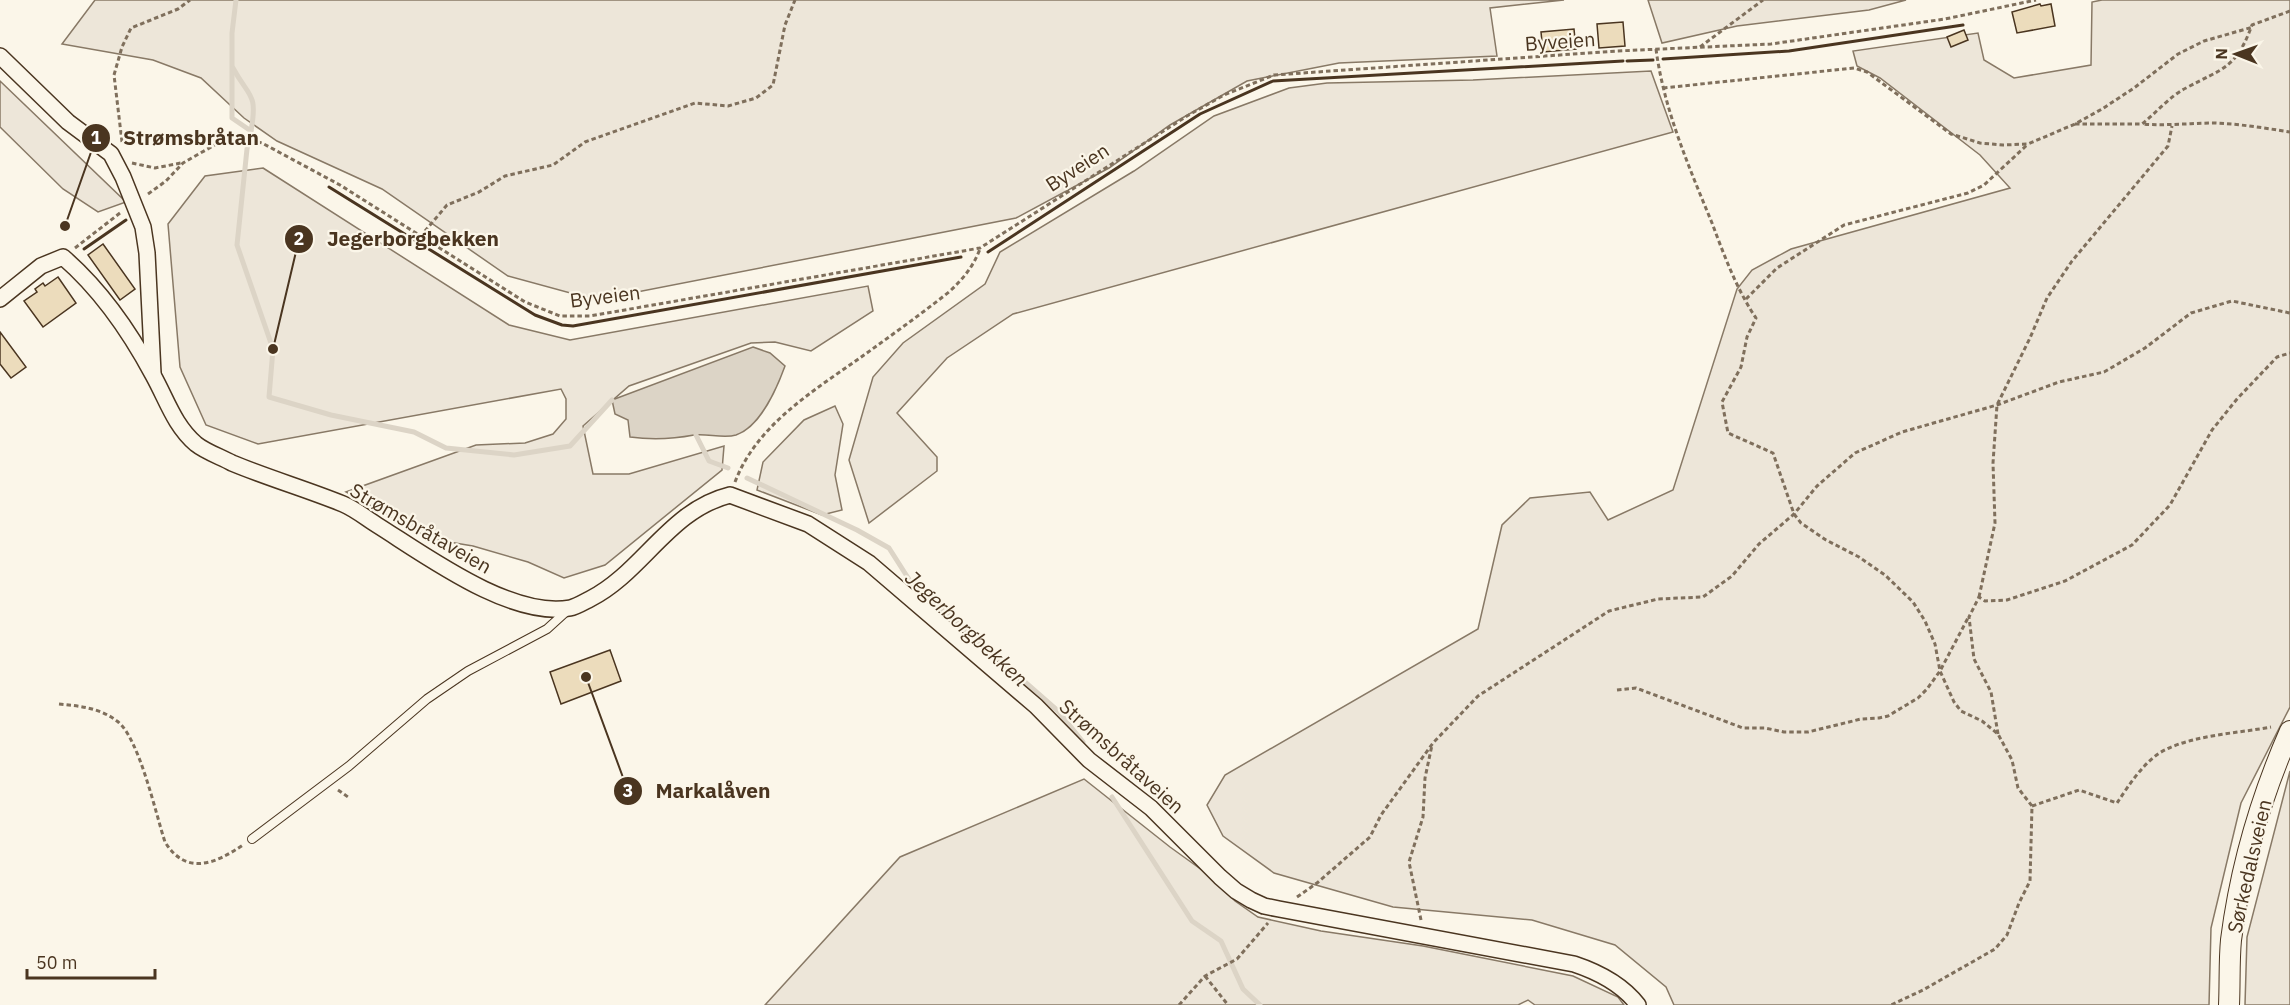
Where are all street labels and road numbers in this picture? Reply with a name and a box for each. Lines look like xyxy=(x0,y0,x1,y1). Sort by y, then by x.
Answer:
street label: Byveien xyxy=(1524,25,1596,57)
street label: Byveien xyxy=(1040,136,1114,198)
street label: Byveien xyxy=(568,278,642,314)
street label: Strømsbråtaveien xyxy=(345,476,497,580)
street label: Strømsbråtaveien xyxy=(1054,693,1190,819)
street label: Sørkedalsveien xyxy=(2220,796,2278,936)

